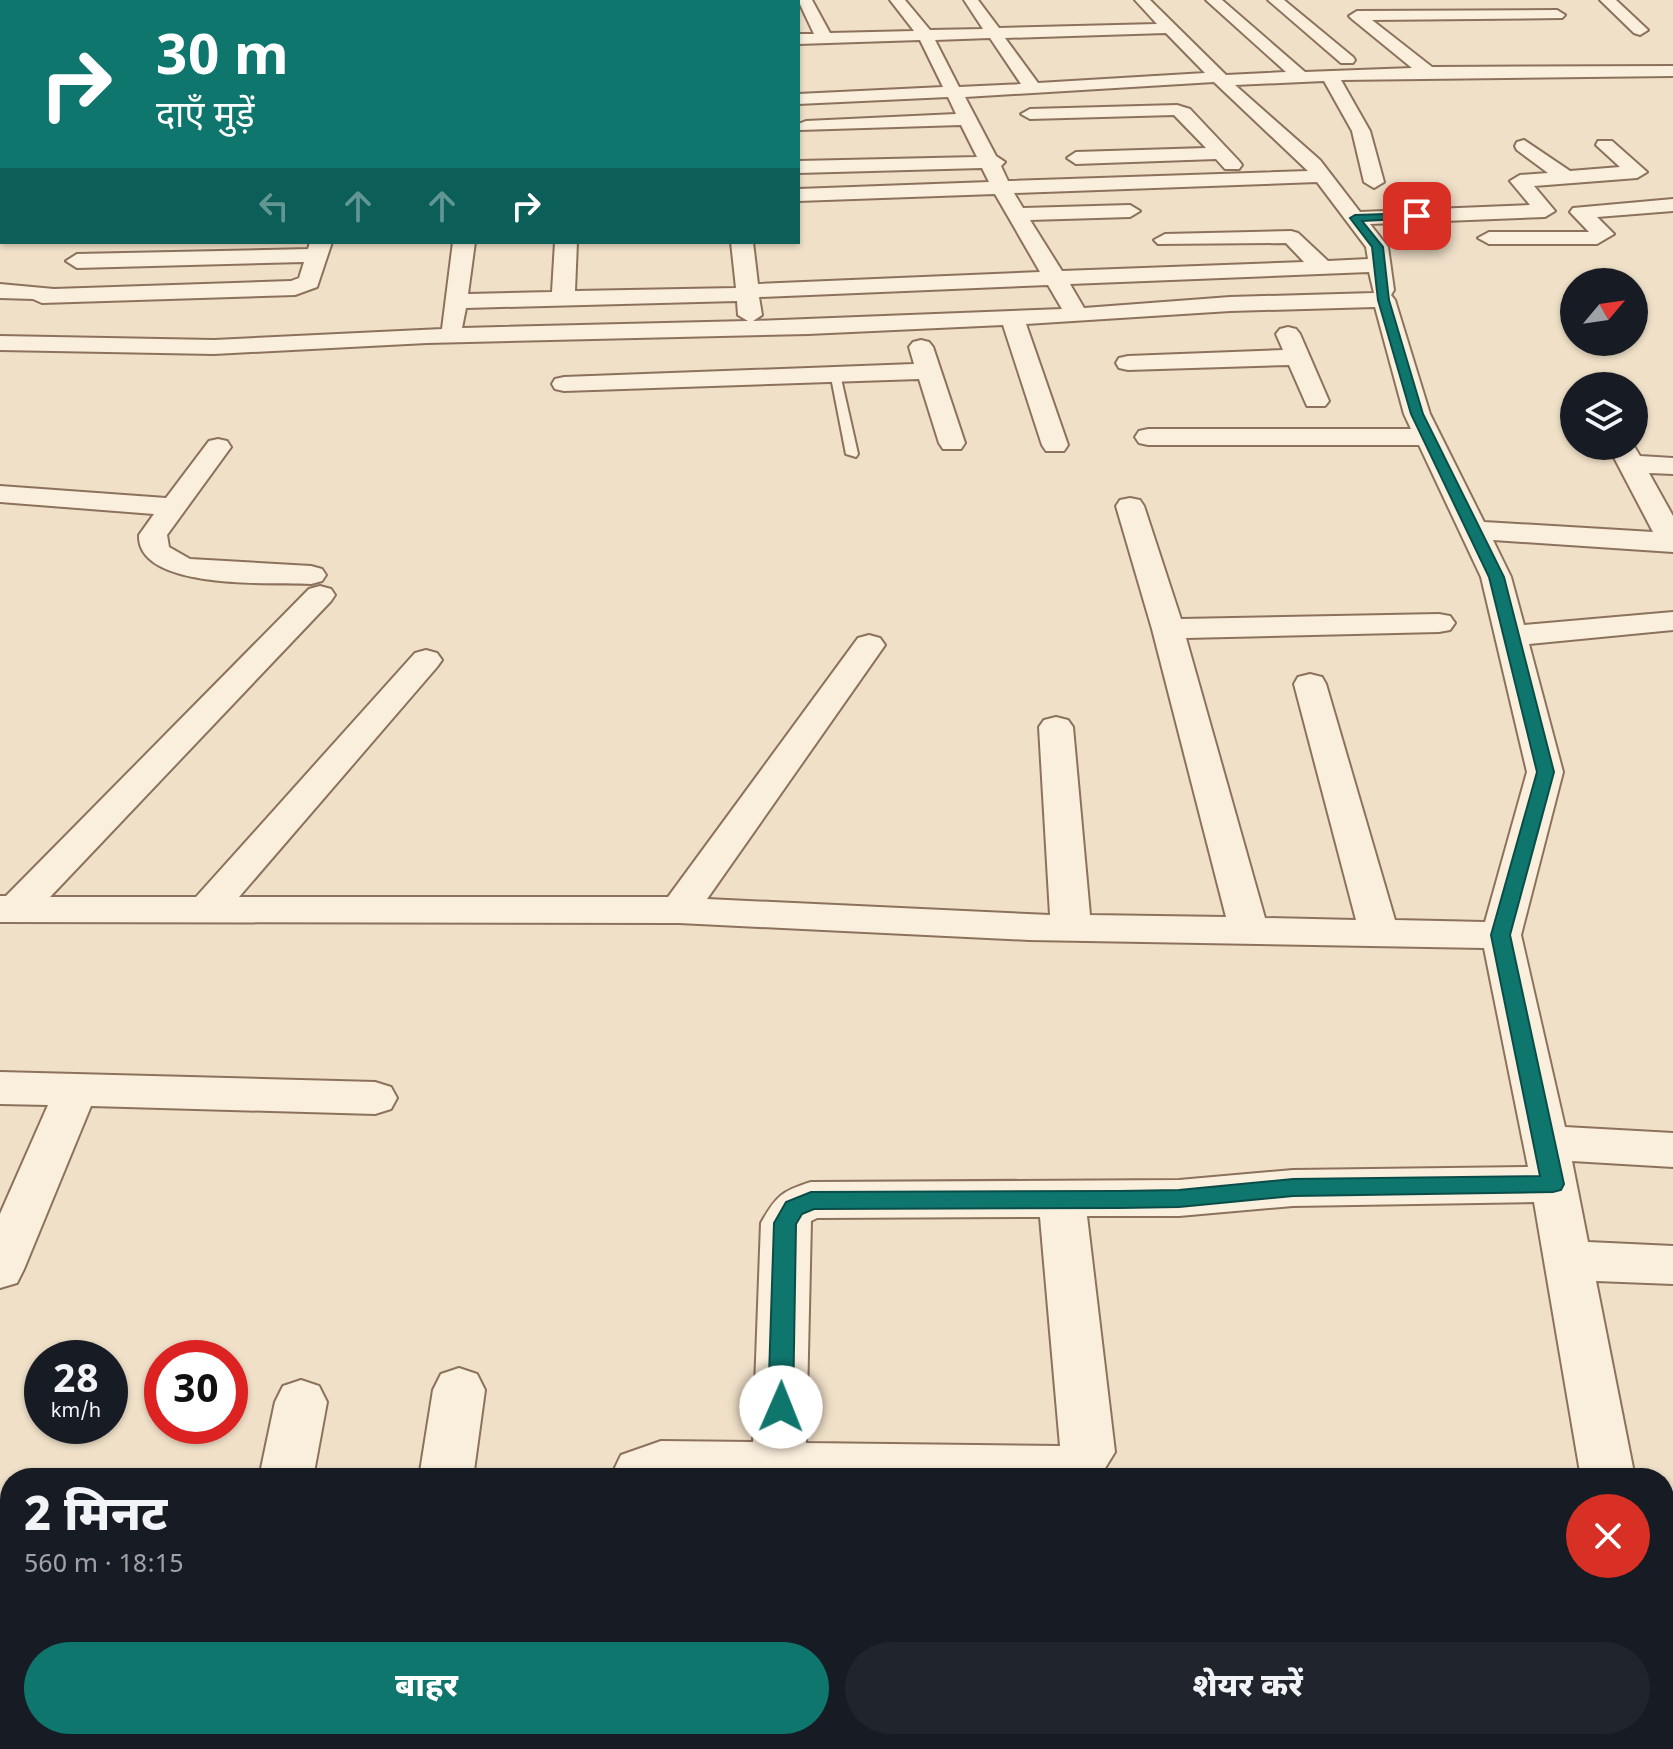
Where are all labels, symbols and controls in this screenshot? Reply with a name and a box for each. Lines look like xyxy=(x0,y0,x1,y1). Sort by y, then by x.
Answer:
text: 30 m xyxy=(156,24,289,97)
icon: right xyxy=(24,32,128,136)
text: दाएँ मुड़ें xyxy=(156,95,255,142)
pin xyxy=(1383,182,1451,250)
icon: left xyxy=(252,184,296,228)
icon: ahead xyxy=(336,184,380,228)
icon: ahead xyxy=(420,184,464,228)
icon: right xyxy=(504,184,548,228)
icon: arrive xyxy=(1395,194,1439,238)
north arrow xyxy=(1560,268,1648,356)
map controls xyxy=(1560,268,1648,460)
button: layers xyxy=(1560,372,1648,460)
speed limit sign: 30 xyxy=(144,1340,248,1444)
text: 28 xyxy=(53,1356,99,1408)
position arrow xyxy=(739,1365,823,1449)
text: km/h xyxy=(51,1399,101,1425)
text: 2 मिनट xyxy=(24,1487,167,1550)
button: close xyxy=(1566,1494,1650,1578)
text: 560 m · 18:15 xyxy=(24,1549,183,1583)
button: बाहर xyxy=(24,1642,829,1734)
button: शेयर करें xyxy=(845,1642,1650,1734)

